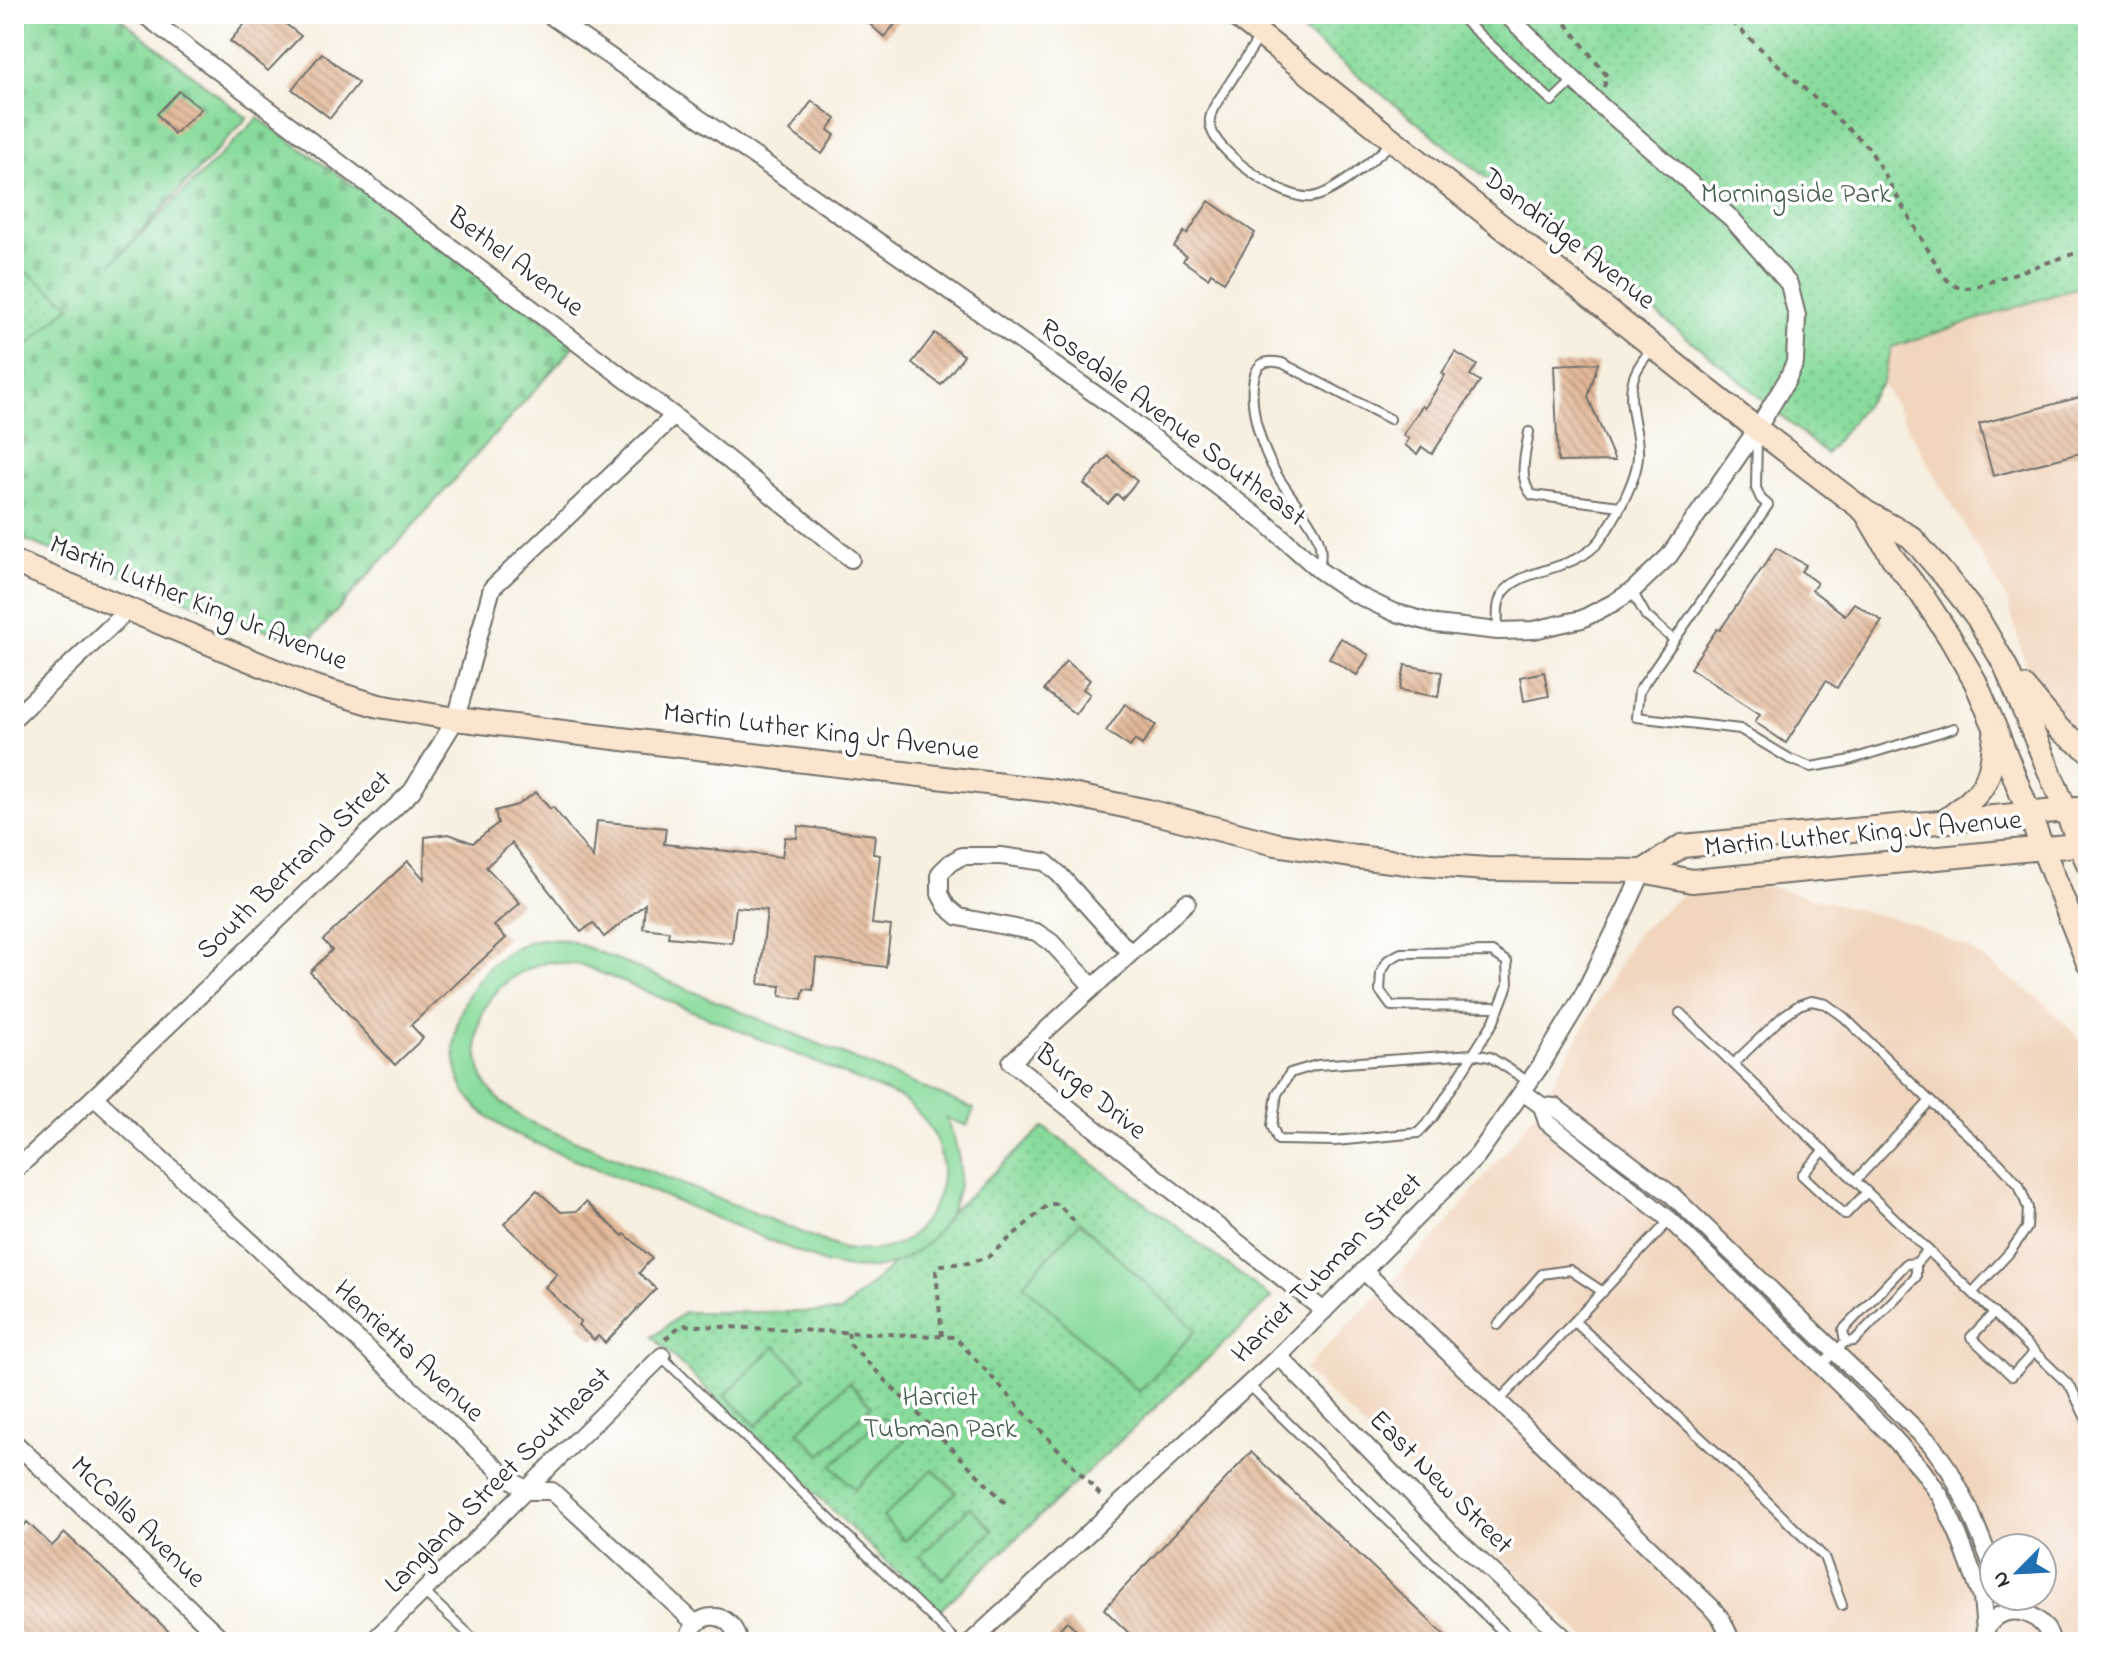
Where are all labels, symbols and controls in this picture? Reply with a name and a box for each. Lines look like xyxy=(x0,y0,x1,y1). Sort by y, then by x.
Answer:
street label: Dandridge Avenue xyxy=(1472,158,1664,321)
park label: Morningside Park xyxy=(1701,175,1892,216)
street label: Bethel Avenue xyxy=(437,197,592,328)
street label: Rosedale Avenue Southeast xyxy=(1030,310,1314,538)
street label: Martin Luther King Jr Avenue xyxy=(43,525,354,683)
street label: Martin Luther King Jr Avenue xyxy=(661,693,982,773)
street label: South Bertrand Street xyxy=(188,761,402,971)
street label: Martin Luther King Jr Avenue xyxy=(1703,801,2024,869)
street label: Burge Drive xyxy=(1024,1034,1155,1151)
street label: Harriet Tubman Street xyxy=(1223,1164,1433,1374)
street label: Henrietta Avenue xyxy=(323,1271,493,1433)
street label: Langland Street Southeast xyxy=(376,1358,622,1604)
park label: Harriet Tubman Park xyxy=(863,1378,1017,1451)
street label: East New Street xyxy=(1358,1401,1522,1565)
street label: McCalla Avenue xyxy=(60,1447,215,1599)
north arrow xyxy=(1978,1532,2058,1612)
text: N xyxy=(1985,1566,2020,1592)

